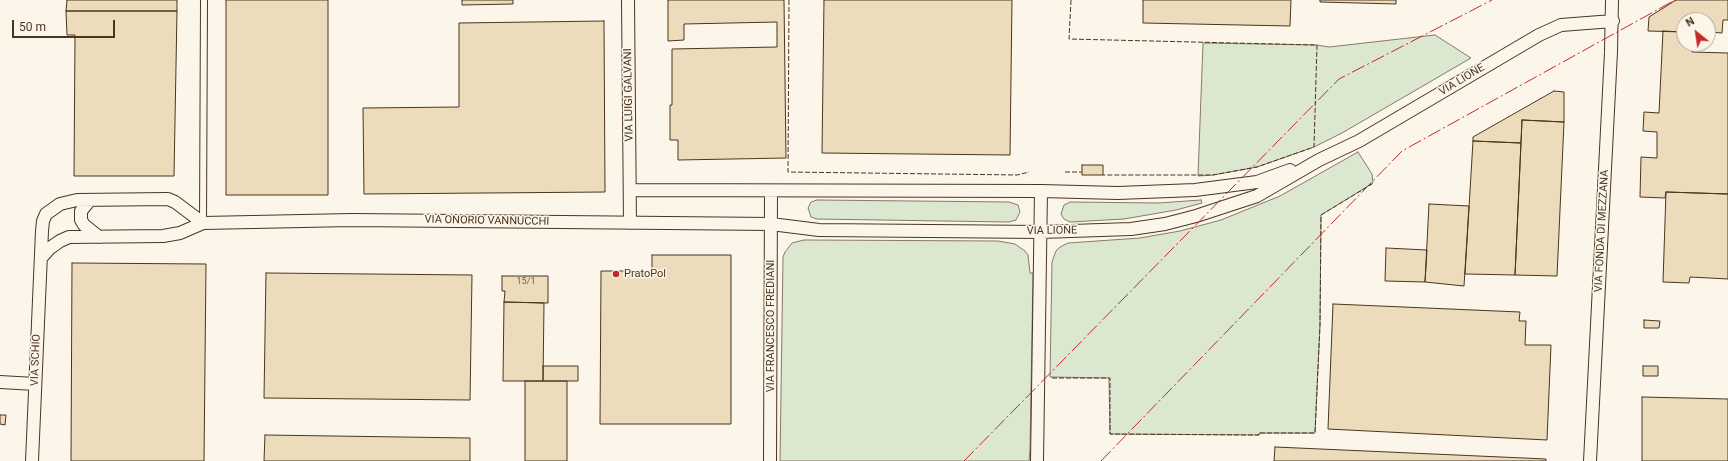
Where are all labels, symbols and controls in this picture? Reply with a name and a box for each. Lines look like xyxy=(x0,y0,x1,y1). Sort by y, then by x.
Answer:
scale bar xyxy=(14,12,117,38)
north arrow xyxy=(1676,12,1716,52)
text: N xyxy=(1684,14,1697,30)
text: 50 m xyxy=(19,20,46,34)
street label: VIA LUIGI GALVANI xyxy=(622,48,636,142)
street label: VIA LIONE xyxy=(1437,61,1487,99)
street label: VIA FONDA DI MEZZANA xyxy=(1592,169,1612,293)
street label: VIA ONORIO VANNUCCHI xyxy=(424,213,550,229)
street label: VIA LIONE xyxy=(1027,224,1077,238)
street label: VIA FRANCESCO FREDIANI xyxy=(764,260,778,392)
place label: PratoPol xyxy=(624,267,666,281)
marker: PratoPol xyxy=(611,269,621,279)
house number: 15/1 xyxy=(517,277,535,287)
street label: VIA SCHIO xyxy=(28,334,44,386)

